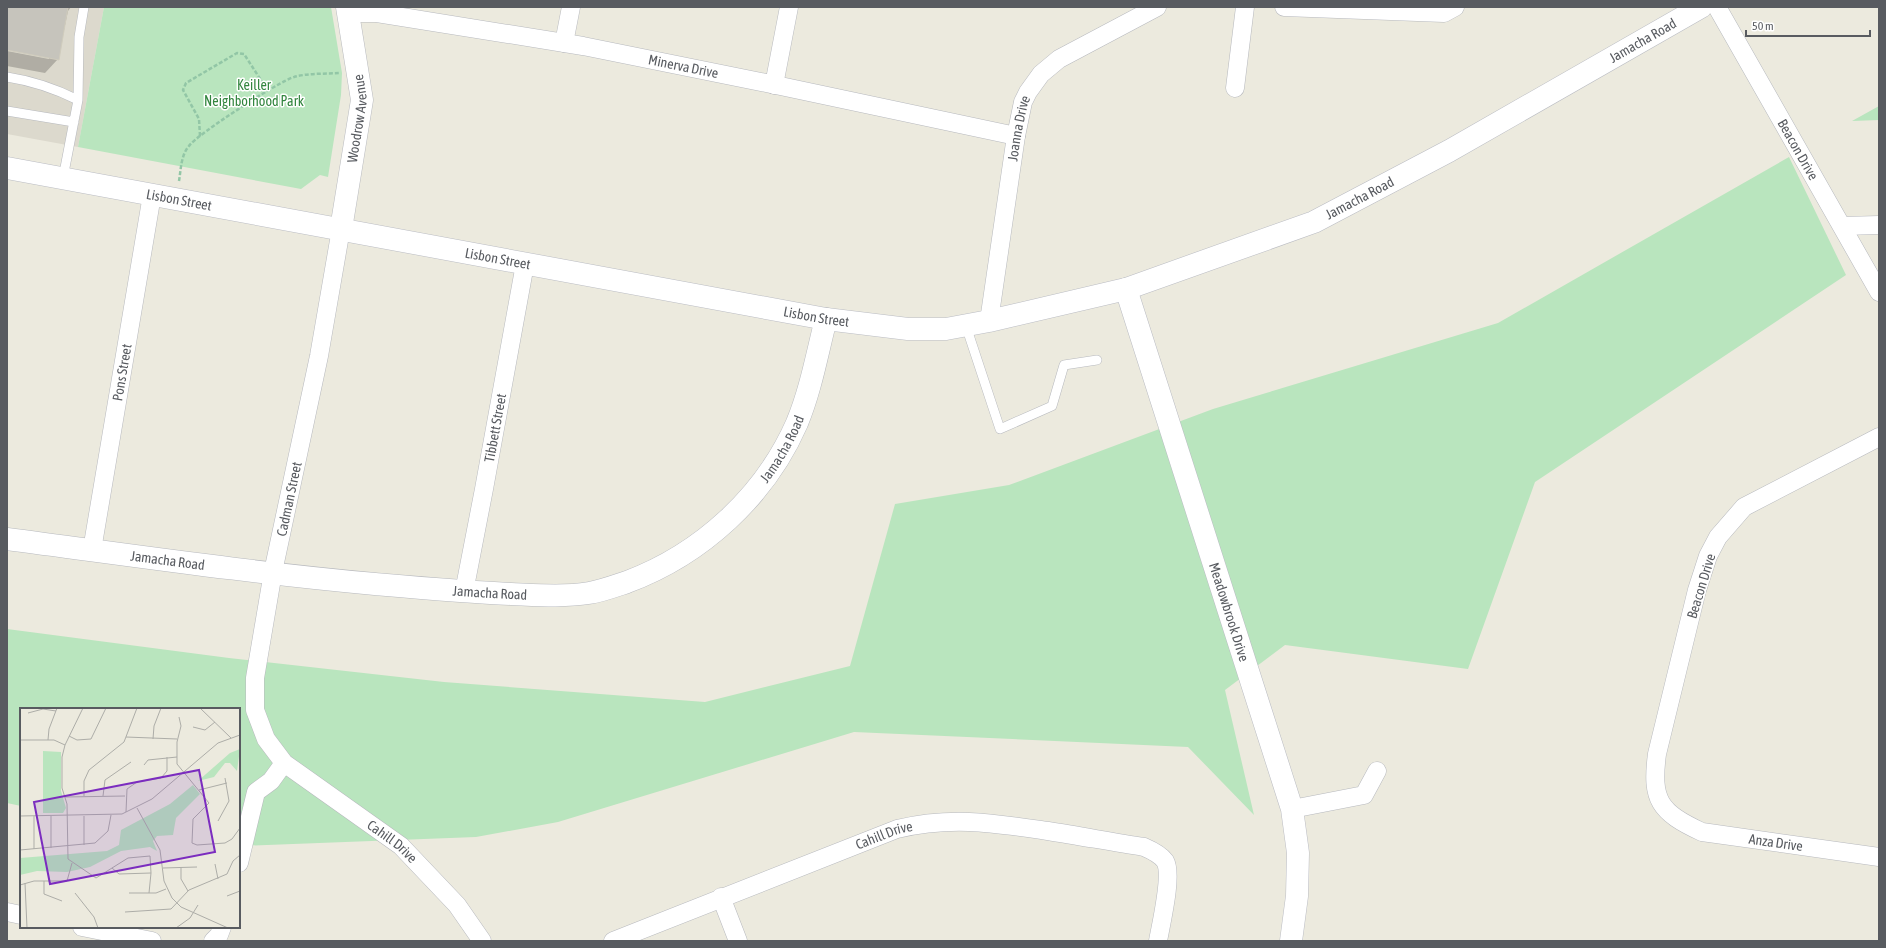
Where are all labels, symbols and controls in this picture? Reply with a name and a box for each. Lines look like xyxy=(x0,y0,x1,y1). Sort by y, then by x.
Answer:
scale bar xyxy=(1746,12,1870,38)
street label: Jamacha Road xyxy=(1606,15,1679,66)
text: 50 m xyxy=(1752,19,1774,33)
street label: Minerva Drive xyxy=(647,51,720,81)
street label: Woodrow Avenue xyxy=(344,73,370,164)
park label: Keiller Neighborhood Park xyxy=(204,77,304,109)
street label: Joanna Drive xyxy=(1004,92,1033,162)
street label: Beacon Drive xyxy=(1774,116,1822,183)
street label: Jamacha Road xyxy=(1323,174,1396,222)
street label: Lisbon Street xyxy=(145,186,213,214)
street label: Lisbon Street xyxy=(464,245,532,272)
street label: Lisbon Street xyxy=(782,303,850,330)
street label: Pons Street xyxy=(109,343,135,402)
street label: Tibbett Street xyxy=(481,392,509,464)
street label: Jamacha Road xyxy=(757,413,807,486)
street label: Cadman Street xyxy=(273,460,305,538)
street label: Jamacha Road xyxy=(130,548,206,573)
street label: Beacon Drive xyxy=(1684,552,1718,620)
street label: Meadowbrook Drive xyxy=(1206,560,1252,663)
street label: Jamacha Road xyxy=(452,582,528,603)
inset map xyxy=(20,708,240,928)
street label: Cahill Drive xyxy=(364,817,421,866)
street label: Cahill Drive xyxy=(853,818,914,853)
street label: Anza Drive xyxy=(1748,831,1804,854)

